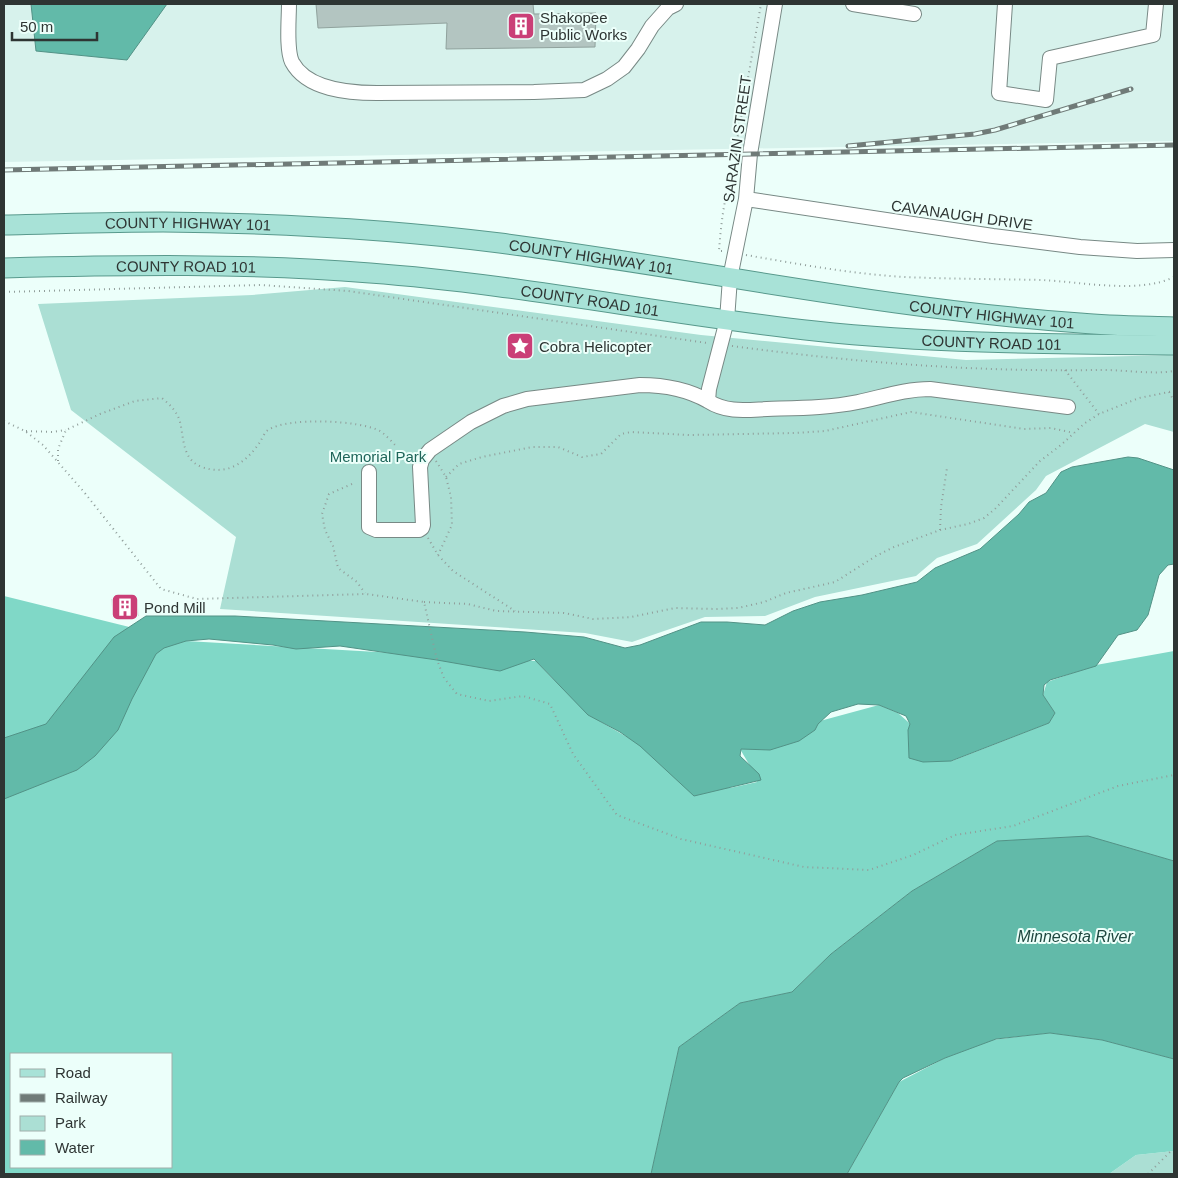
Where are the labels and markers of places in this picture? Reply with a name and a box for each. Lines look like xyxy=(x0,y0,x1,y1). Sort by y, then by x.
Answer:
place label: Shakopee Public Works xyxy=(540,9,627,43)
building icon: Shakopee Public Works xyxy=(506,11,536,41)
place icon: Cobra Helicopter xyxy=(505,331,535,361)
place label: Cobra Helicopter xyxy=(539,338,652,355)
building icon: Pond Mill xyxy=(110,592,140,622)
place label: Pond Mill xyxy=(144,599,206,616)

